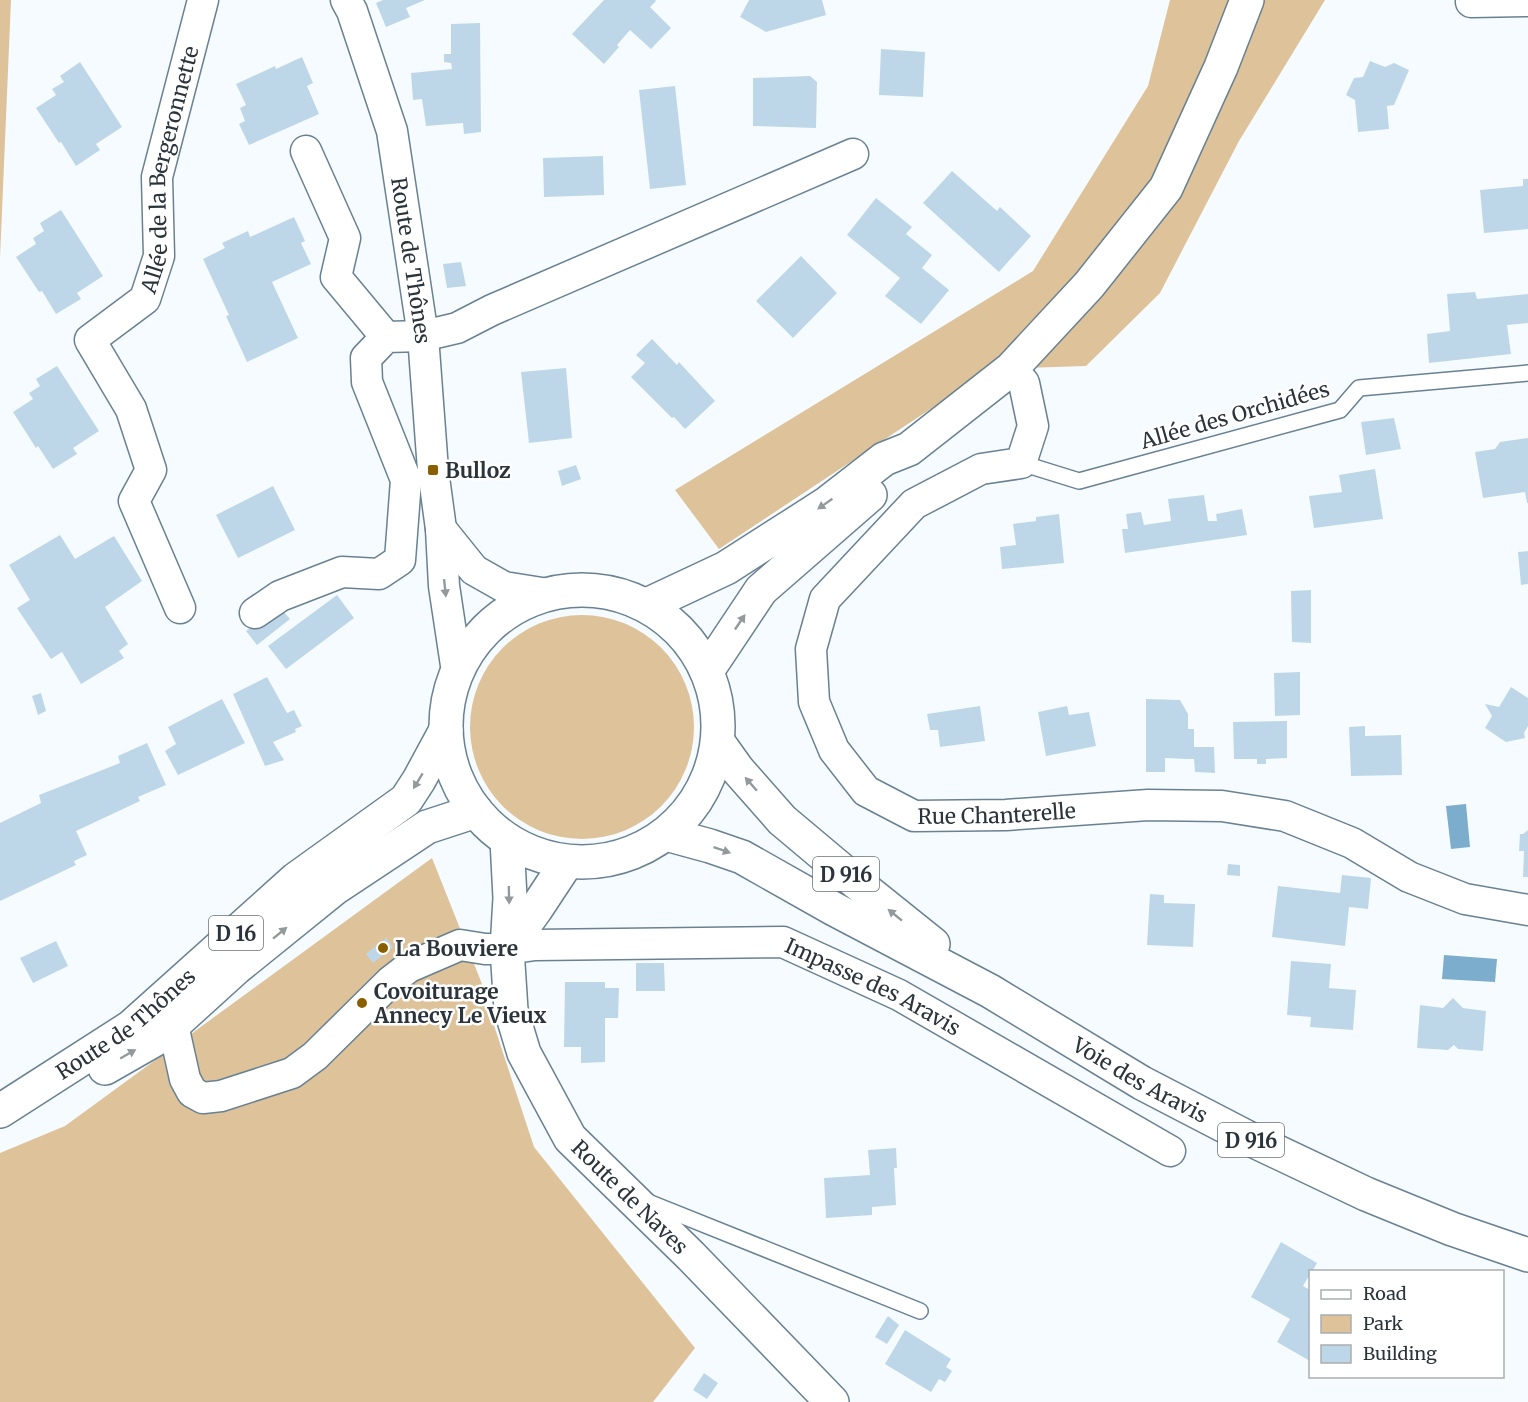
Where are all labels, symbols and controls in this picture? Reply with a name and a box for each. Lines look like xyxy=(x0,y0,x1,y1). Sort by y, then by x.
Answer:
street label: Allée de la Bergeronnette xyxy=(134,43,204,297)
street label: Route de Thônes xyxy=(386,175,437,345)
street label: Allée des Orchidées xyxy=(1136,375,1333,455)
place label: Bulloz xyxy=(445,457,511,484)
marker: Bulloz xyxy=(426,463,440,477)
one-way arrow xyxy=(818,498,834,510)
one-way arrow xyxy=(440,578,450,597)
one-way arrow xyxy=(734,614,745,630)
one-way arrow xyxy=(412,773,423,789)
one-way arrow xyxy=(745,777,758,792)
street label: Rue Chanterelle xyxy=(917,797,1077,829)
one-way arrow xyxy=(713,846,731,856)
road number: D 916 xyxy=(813,857,879,891)
one-way arrow xyxy=(504,885,514,904)
one-way arrow xyxy=(888,909,903,921)
road number: D 16 xyxy=(209,916,263,950)
one-way arrow xyxy=(272,927,287,940)
street label: Impasse des Aravis xyxy=(781,931,966,1041)
place label: La Bouviere xyxy=(395,935,518,962)
marker: La Bouviere xyxy=(376,941,390,955)
street label: Route de Thônes xyxy=(51,962,201,1085)
place label: Covoiturage Annecy Le Vieux xyxy=(373,978,547,1029)
marker: Covoiturage Annecy Le Vieux xyxy=(355,996,369,1010)
street label: Voie des Aravis xyxy=(1067,1030,1213,1128)
one-way arrow xyxy=(120,1049,136,1060)
road number: D 916 xyxy=(1218,1123,1284,1157)
street label: Route de Naves xyxy=(566,1134,694,1260)
legend xyxy=(1309,1270,1504,1378)
text: Road xyxy=(1363,1282,1407,1305)
text: Park xyxy=(1363,1312,1404,1335)
text: Building xyxy=(1363,1342,1437,1365)

